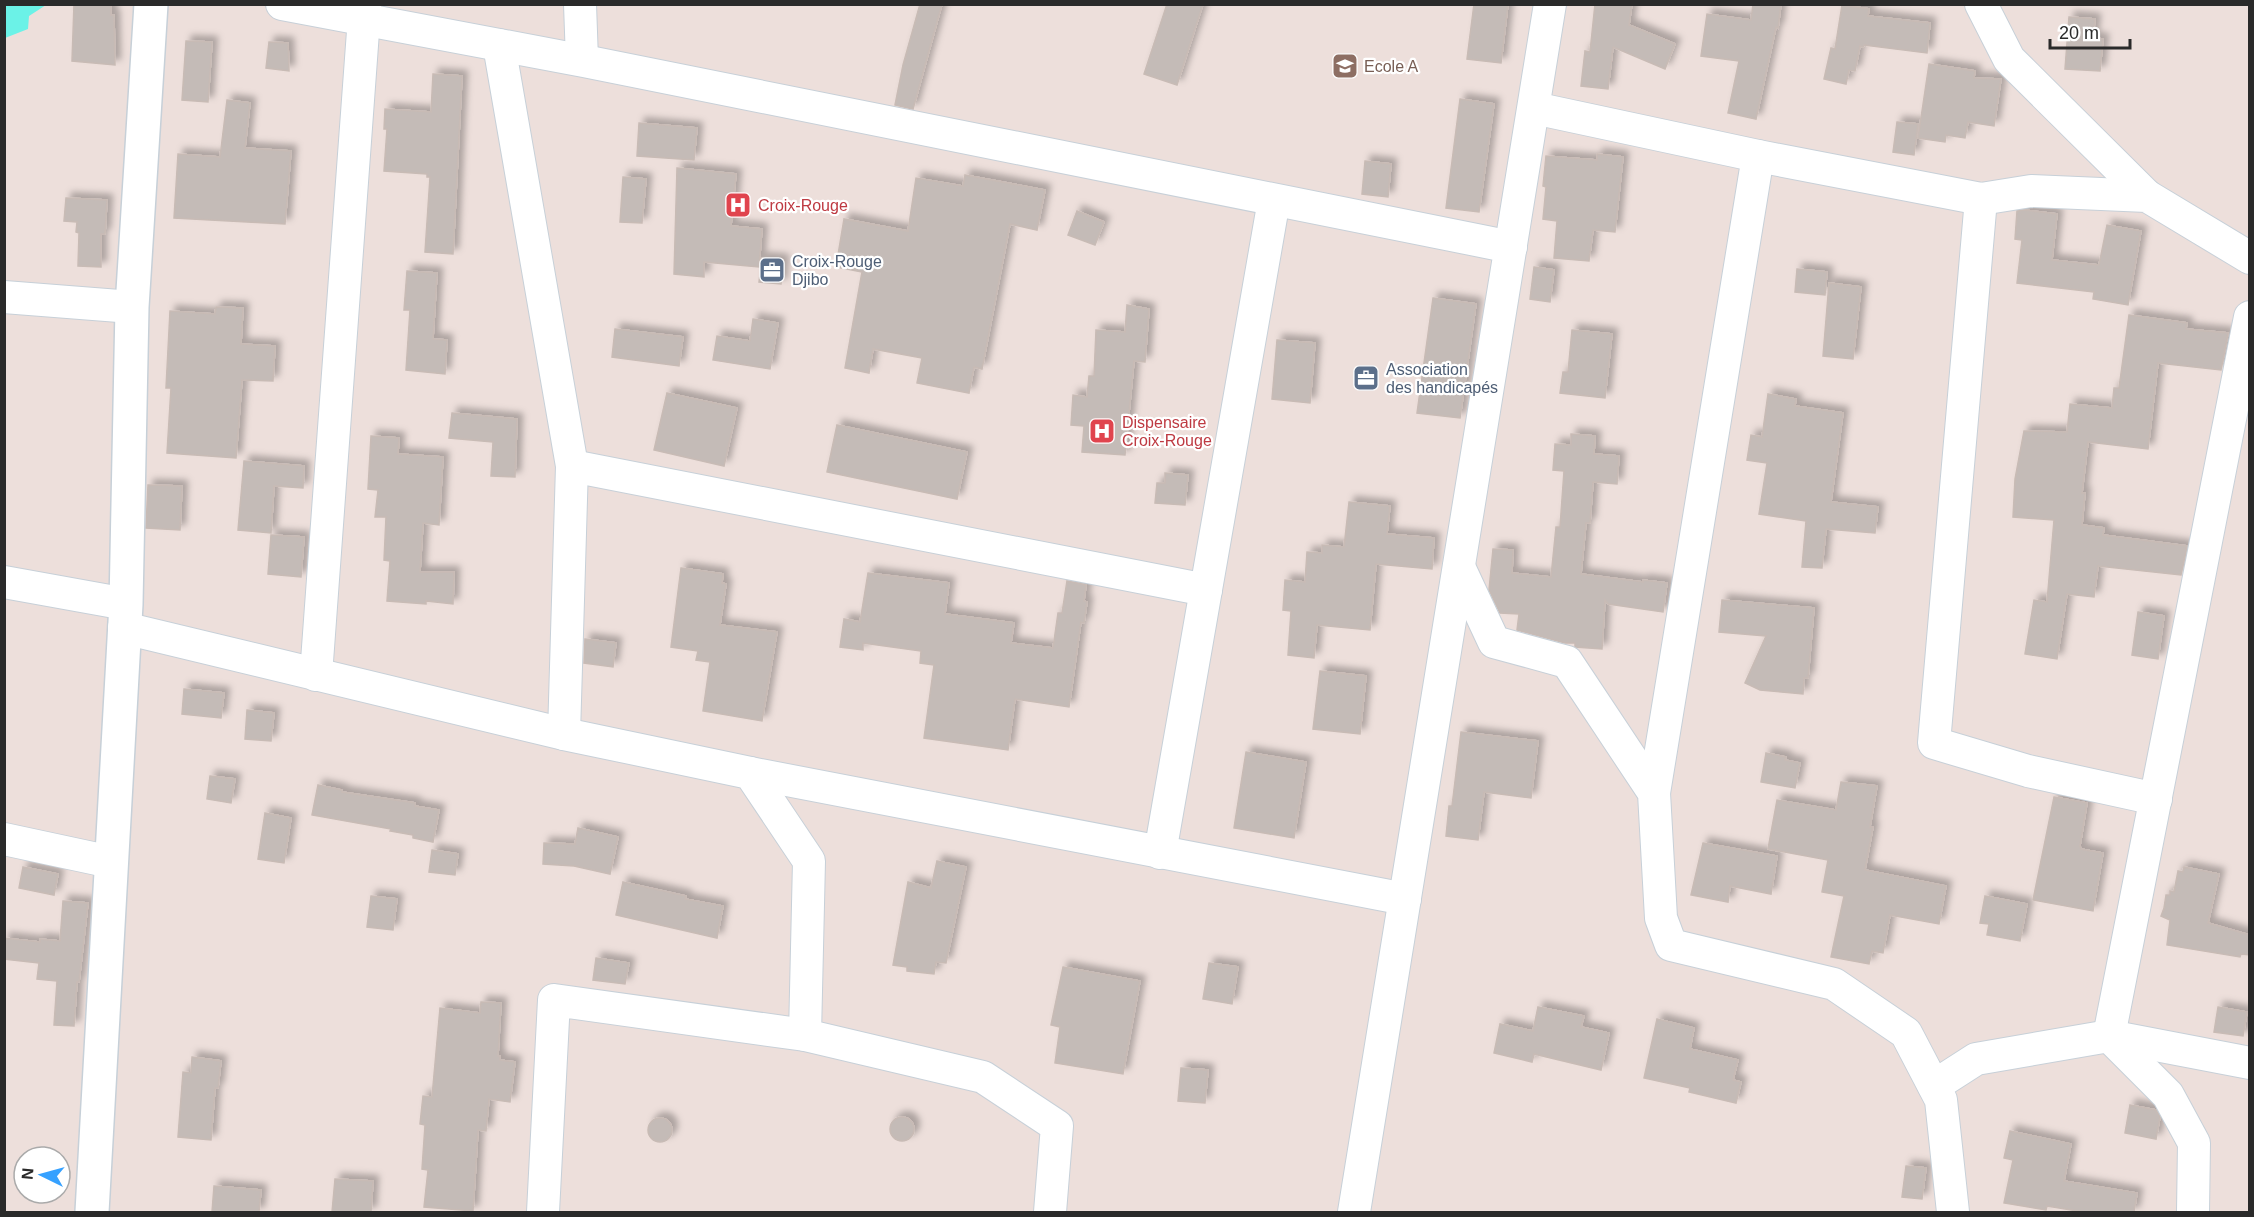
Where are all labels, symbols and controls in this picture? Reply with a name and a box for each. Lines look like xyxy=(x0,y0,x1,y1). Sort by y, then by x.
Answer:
scale bar xyxy=(2050,12,2130,50)
text: 20 m xyxy=(2059,23,2099,43)
school or university icon: Ecole A xyxy=(1330,51,1360,81)
place label: Ecole A xyxy=(1364,58,1419,75)
hospital icon: Croix-Rouge xyxy=(723,190,753,220)
place label: Croix-Rouge xyxy=(758,197,848,214)
place label: Croix-Rouge Djibo xyxy=(792,253,882,288)
office icon: Croix-Rouge Djibo xyxy=(757,255,787,285)
place label: Association des handicapés xyxy=(1386,361,1498,396)
office icon: Association des handicapés xyxy=(1351,363,1381,393)
place label: Dispensaire Croix-Rouge xyxy=(1122,414,1212,449)
hospital icon: Dispensaire Croix-Rouge xyxy=(1087,416,1117,446)
north arrow xyxy=(12,1145,72,1205)
text: N xyxy=(19,1167,37,1180)

